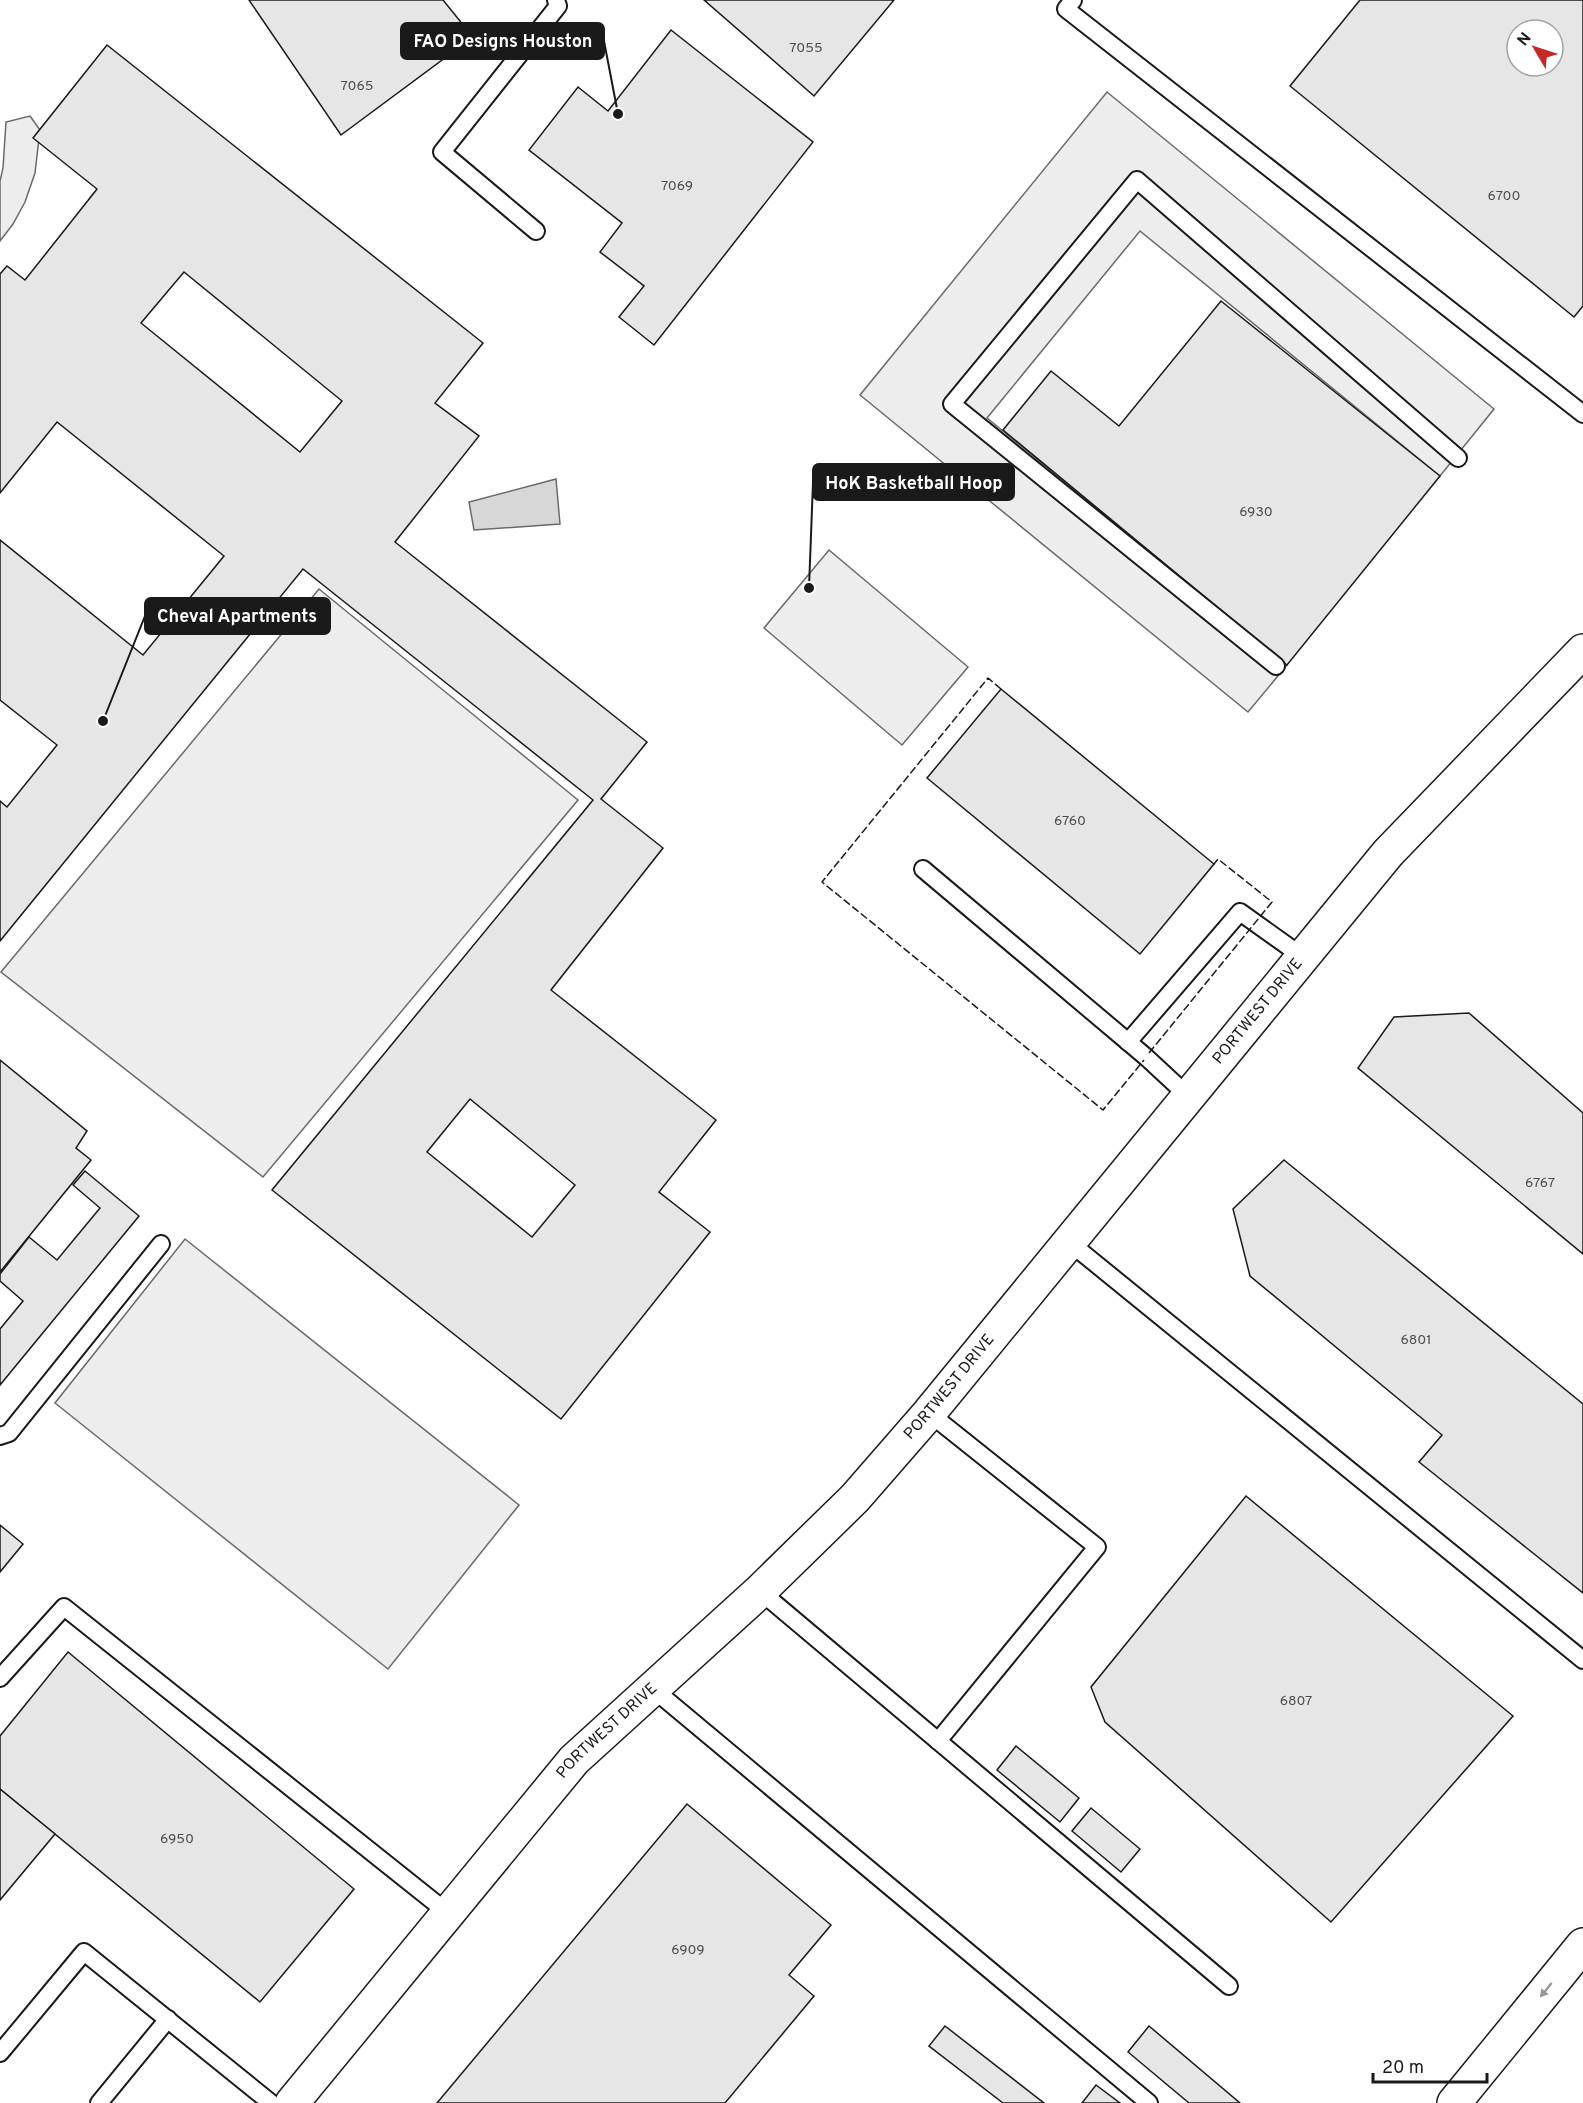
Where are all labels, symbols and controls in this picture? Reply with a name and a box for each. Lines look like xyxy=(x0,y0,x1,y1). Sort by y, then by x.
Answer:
north arrow xyxy=(1505,18,1565,78)
callout: FAO Designs Houston xyxy=(401,23,604,59)
text: N xyxy=(1514,29,1536,51)
text: FAO Designs Houston xyxy=(414,31,593,54)
house number: 7055 xyxy=(789,40,823,57)
house number: 7065 xyxy=(341,78,373,95)
house number: 7069 xyxy=(661,178,693,195)
house number: 6700 xyxy=(1488,188,1520,205)
callout: HoK Basketball Hoop xyxy=(813,464,1014,500)
text: HoK Basketball Hoop xyxy=(825,473,1003,496)
house number: 6930 xyxy=(1239,504,1273,521)
callout: Cheval Apartments xyxy=(145,598,330,634)
text: Cheval Apartments xyxy=(157,606,317,629)
house number: 6760 xyxy=(1054,813,1086,830)
street label: PORTWEST DRIVE xyxy=(1209,954,1307,1069)
house number: 6767 xyxy=(1525,1175,1555,1192)
street label: PORTWEST DRIVE xyxy=(900,1330,999,1444)
house number: 6801 xyxy=(1401,1332,1431,1349)
street label: PORTWEST DRIVE xyxy=(552,1679,662,1783)
house number: 6807 xyxy=(1280,1693,1312,1710)
house number: 6950 xyxy=(160,1831,194,1848)
house number: 6909 xyxy=(671,1942,705,1959)
one-way arrow xyxy=(1540,1983,1553,1998)
scale bar xyxy=(1373,2046,1487,2084)
text: 20 m xyxy=(1382,2057,1424,2080)

